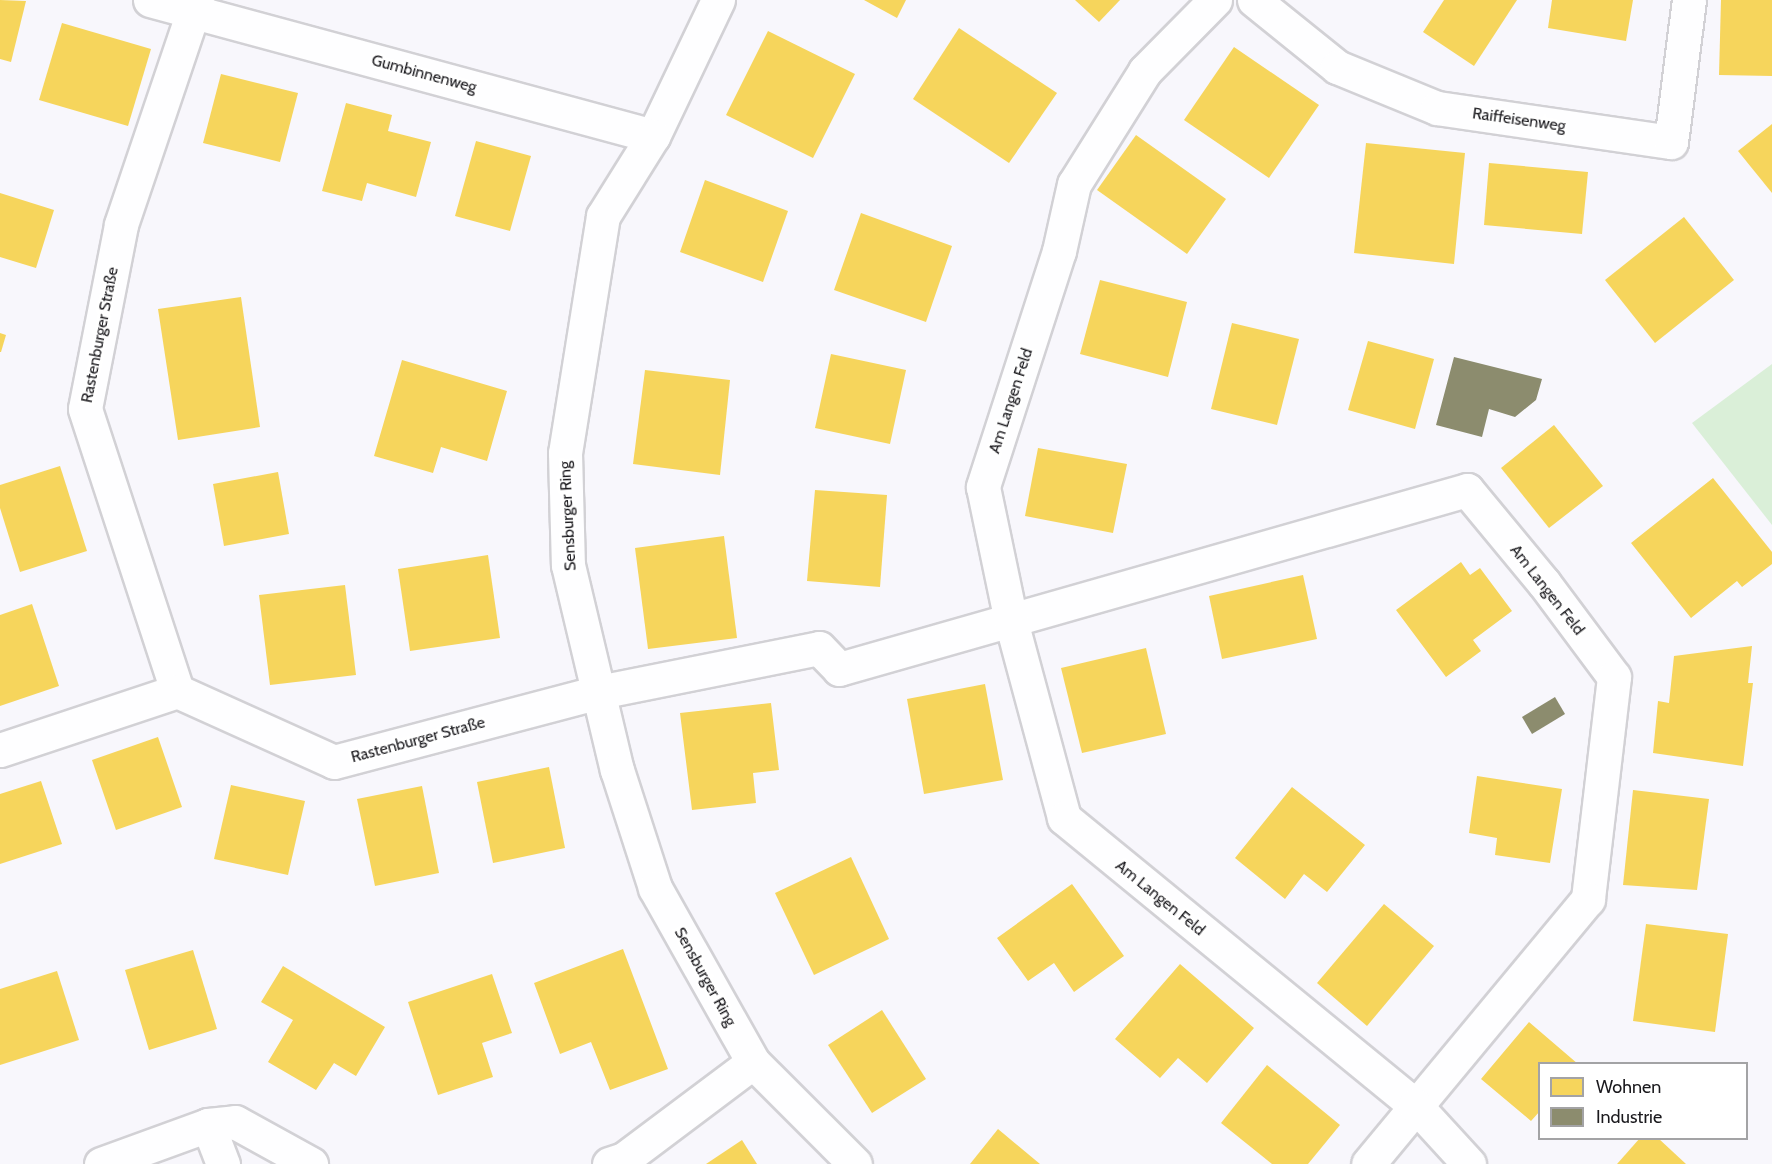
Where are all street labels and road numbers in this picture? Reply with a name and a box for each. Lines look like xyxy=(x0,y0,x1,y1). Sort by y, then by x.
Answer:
street label: Gumbinnenweg xyxy=(369,51,479,97)
street label: Raiffeisenweg xyxy=(1471,104,1567,136)
street label: Rastenburger Straße xyxy=(77,266,123,404)
street label: Am Langen Feld xyxy=(985,346,1037,456)
street label: Sensburger Ring xyxy=(556,461,580,571)
street label: Am Langen Feld xyxy=(1506,541,1588,639)
street label: Rastenburger Straße xyxy=(349,713,487,767)
street label: Am Langen Feld xyxy=(1112,856,1208,940)
street label: Sensburger Ring xyxy=(670,924,740,1030)

